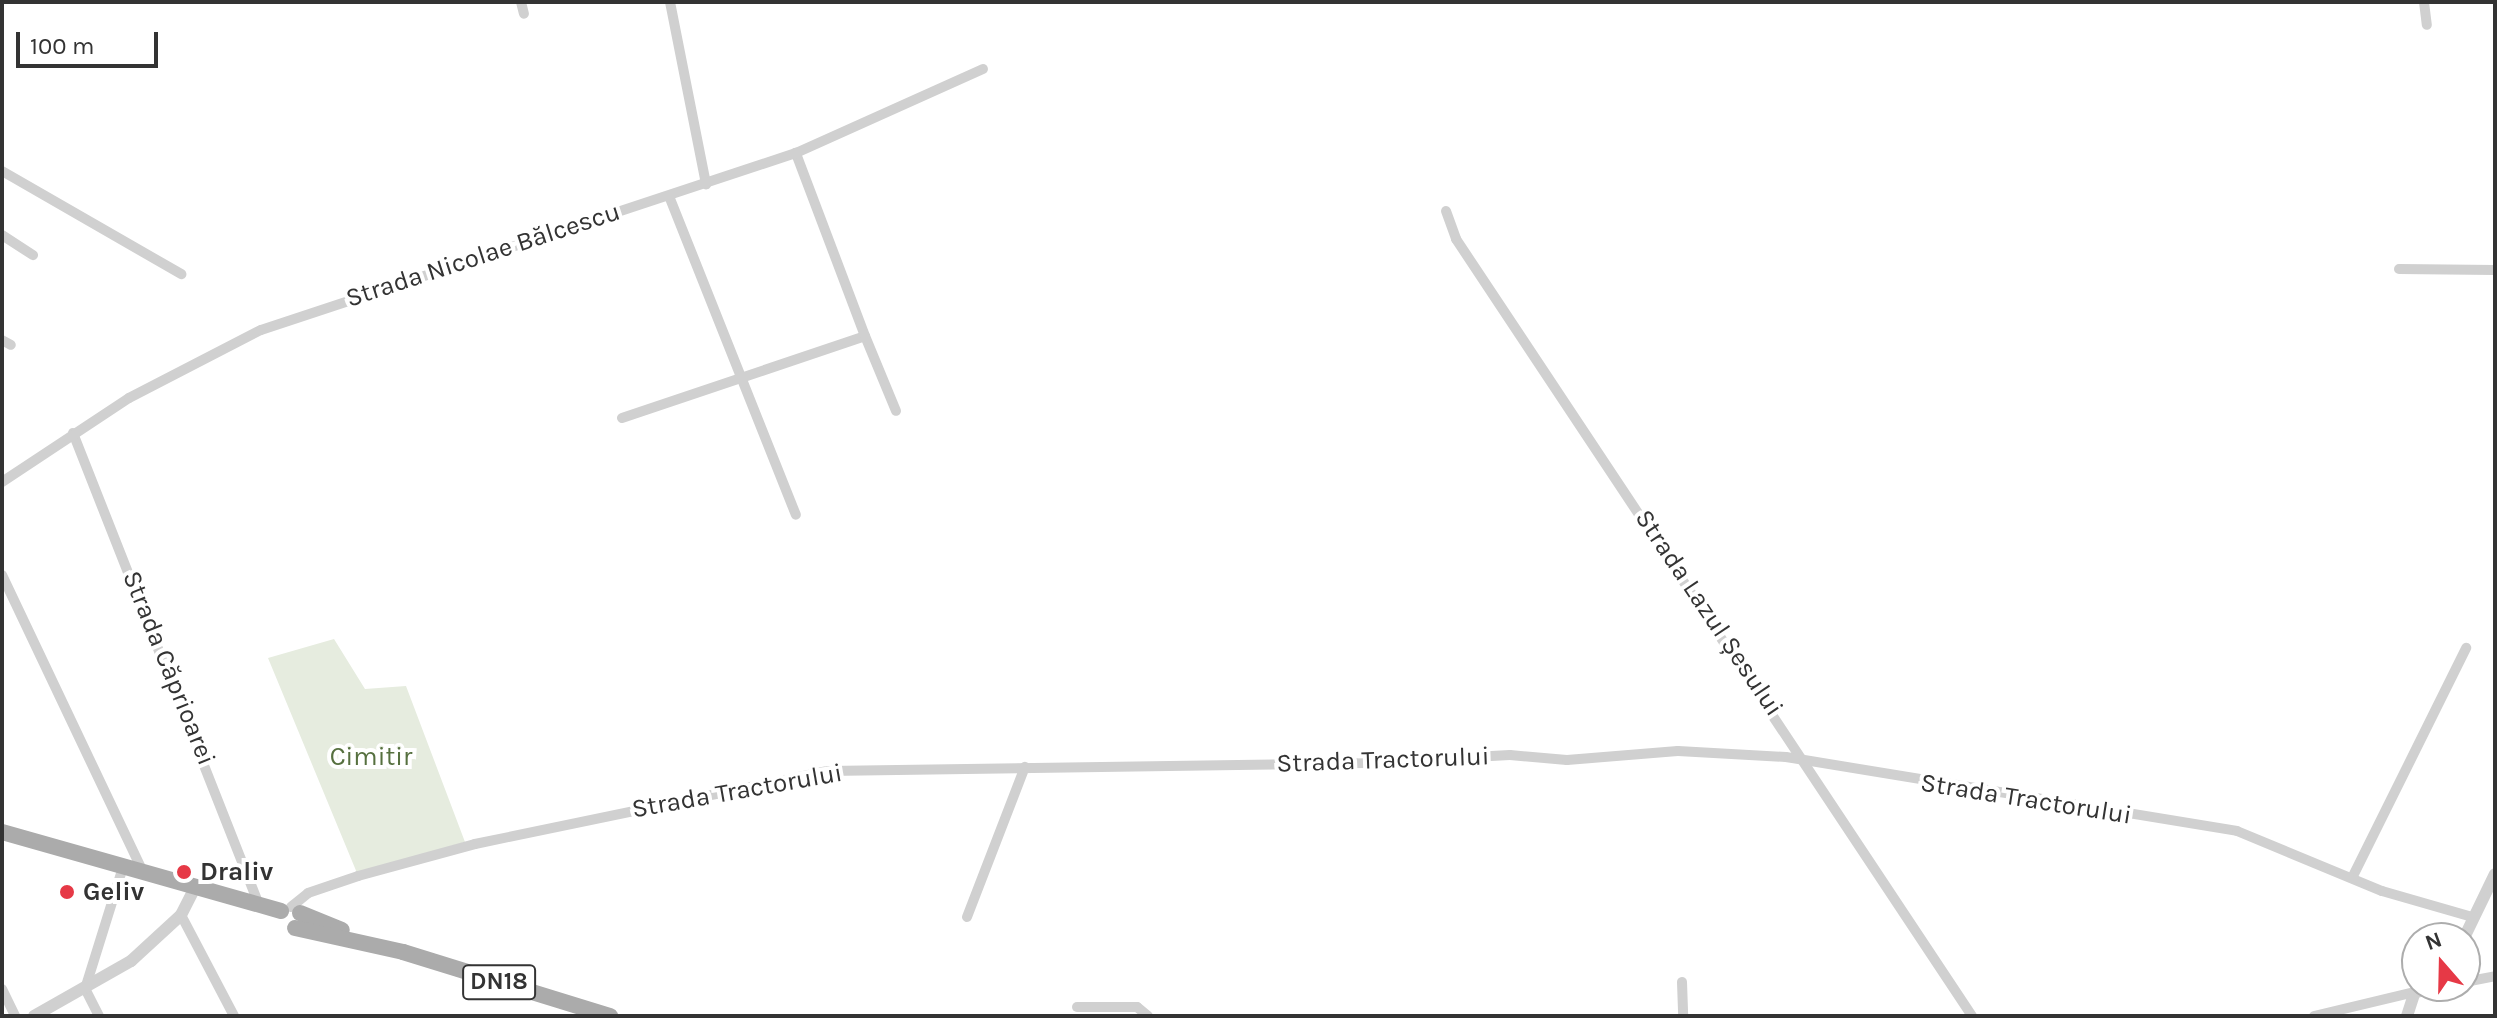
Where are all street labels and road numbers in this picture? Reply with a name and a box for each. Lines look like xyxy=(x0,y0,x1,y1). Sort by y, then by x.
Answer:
street label: Strada Nicolae Bălcescu xyxy=(342,196,624,314)
street label: Strada Lazul Șesului xyxy=(1628,504,1790,722)
street label: Strada Căprioarei xyxy=(116,566,222,770)
street label: Strada Tractorului xyxy=(1276,741,1490,779)
street label: Strada Tractorului xyxy=(629,757,845,825)
street label: Strada Tractorului xyxy=(1918,767,2134,831)
road number: DN18 xyxy=(461,962,537,1002)

